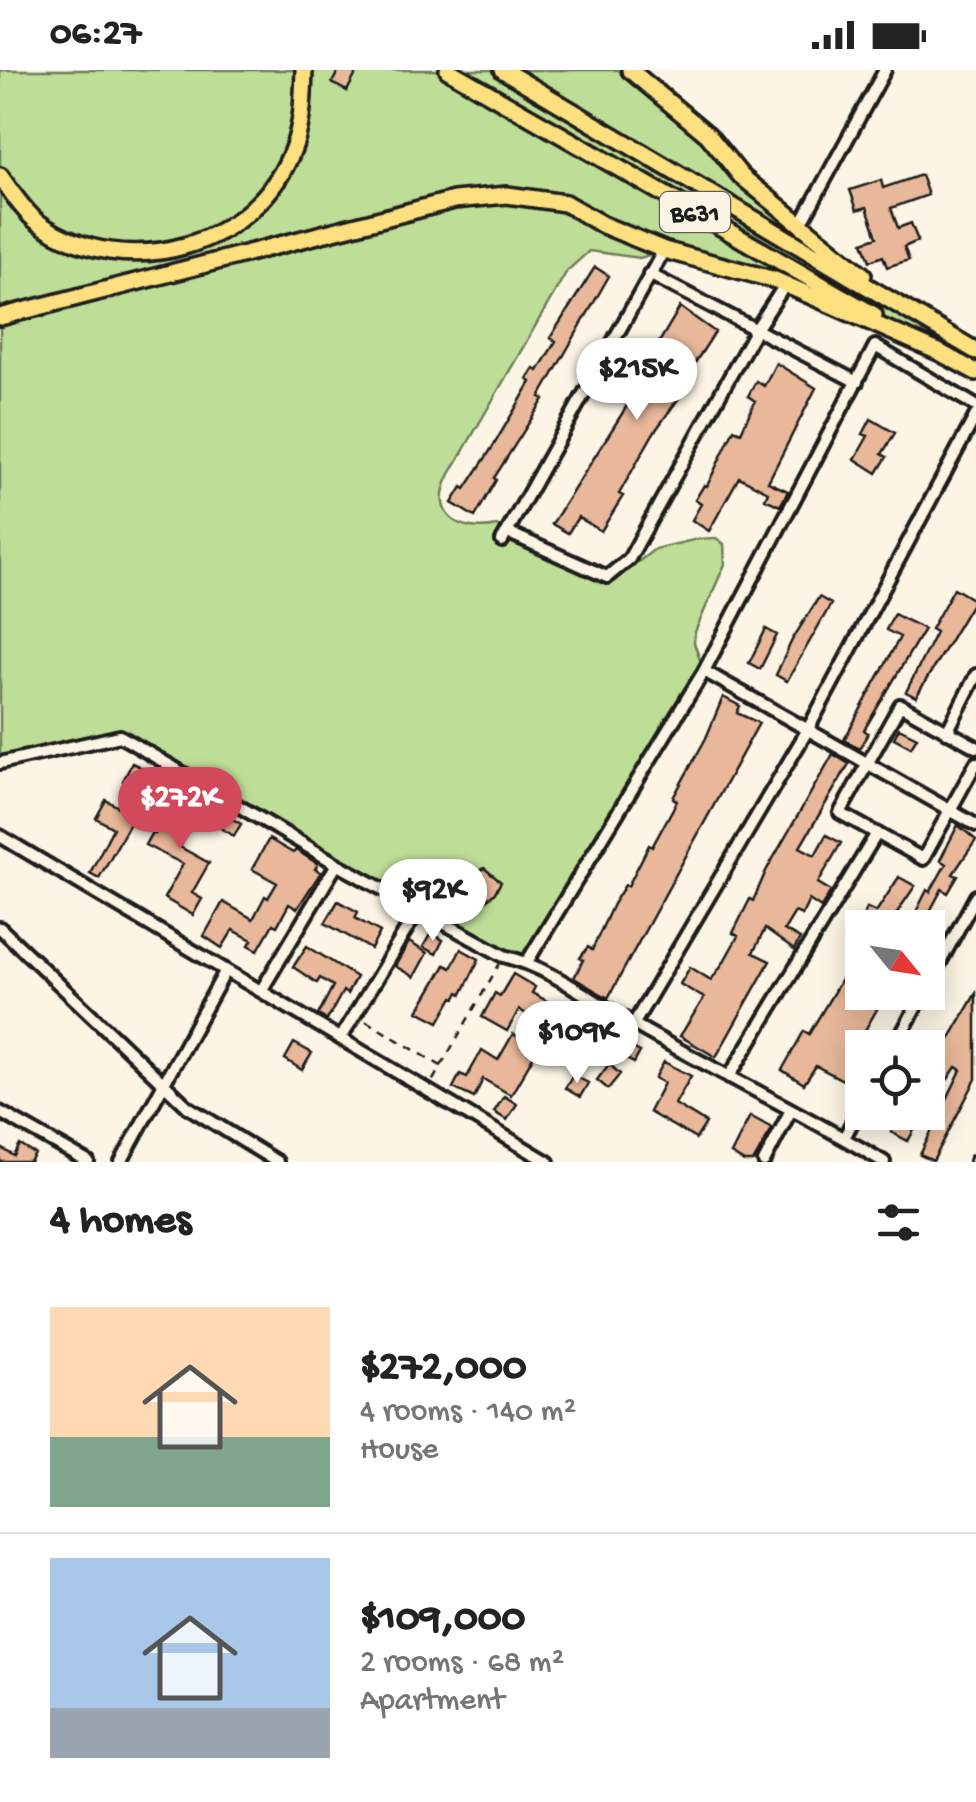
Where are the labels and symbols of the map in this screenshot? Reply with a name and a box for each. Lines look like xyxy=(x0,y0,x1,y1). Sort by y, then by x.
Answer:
road number: B631 xyxy=(660,192,730,232)
pin: $215K xyxy=(567,338,707,423)
pin: $272K xyxy=(110,767,250,852)
pin: $92K xyxy=(374,859,492,944)
north arrow xyxy=(845,910,945,1010)
pin: $109K xyxy=(507,1001,647,1086)

